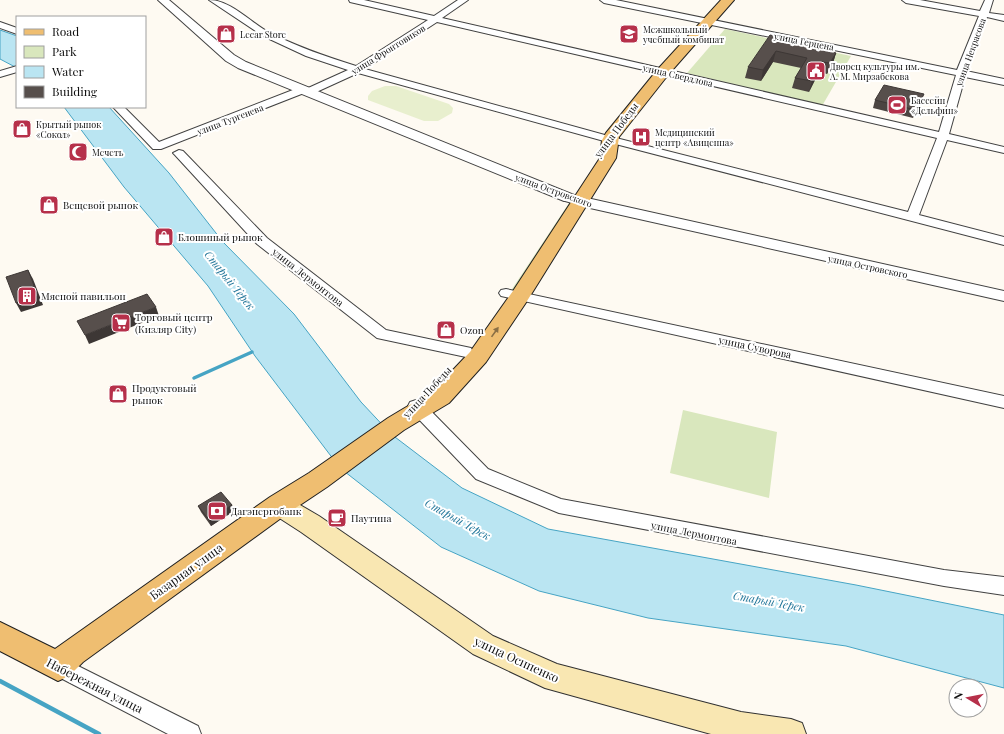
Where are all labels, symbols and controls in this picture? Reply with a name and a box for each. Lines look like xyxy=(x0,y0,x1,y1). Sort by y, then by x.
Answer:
legend xyxy=(16,16,146,108)
street label: улица Некрасова xyxy=(952,16,988,88)
street label: улица Фронтовиков xyxy=(348,21,427,77)
text: Road xyxy=(52,23,79,39)
shop icon: Lecar Store xyxy=(215,23,237,45)
school or university icon: Межшкольный учебный комбинат xyxy=(618,23,640,45)
place label: Межшкольный учебный комбинат xyxy=(642,23,724,45)
place label: Lecar Store xyxy=(240,28,287,40)
street label: улица Герцена xyxy=(772,29,835,53)
text: Park xyxy=(52,43,77,59)
public building icon: Дворец культуры им. А. М. Мирзабекова xyxy=(805,60,827,82)
place label: Дворец культуры им. А. М. Мирзабекова xyxy=(829,60,919,82)
street label: улица Свердлова xyxy=(641,61,715,89)
text: Water xyxy=(51,63,85,79)
text: Building xyxy=(52,83,98,99)
sports icon: Бассейн «Дельфин» xyxy=(886,94,908,116)
place label: Бассейн «Дельфин» xyxy=(911,94,958,116)
street label: улица Победы xyxy=(590,99,642,161)
street label: улица Тургенева xyxy=(194,101,265,138)
shop icon: Крытый рынок «Сокол» xyxy=(11,118,33,140)
place label: Крытый рынок «Сокол» xyxy=(36,118,101,140)
hospital icon: Медицинский центр «Авиценна» xyxy=(630,126,652,148)
place label: Медицинский центр «Авиценна» xyxy=(655,126,734,148)
mosque icon: Мечеть xyxy=(67,141,89,163)
place label: Мечеть xyxy=(92,146,124,158)
street label: улица Островского xyxy=(513,170,594,210)
shop icon: Вещевой рынок xyxy=(38,194,60,216)
place label: Вещевой рынок xyxy=(63,198,138,212)
shop icon: Блошиный рынок xyxy=(153,226,175,248)
place label: Блошиный рынок xyxy=(178,230,263,244)
street label: улица Лермонтова xyxy=(269,244,347,309)
water label: Старый Терек xyxy=(201,247,259,313)
street label: улица Островского xyxy=(826,251,909,280)
building icon: Мясной павильон xyxy=(16,285,38,307)
place label: Мясной павильон xyxy=(41,289,126,303)
place label: Торговый центр (Кизляр City) xyxy=(135,310,213,336)
supermarket icon: Торговый центр (Кизляр City) xyxy=(110,312,132,334)
shop icon: Ozon xyxy=(435,319,457,341)
place label: Ozon xyxy=(460,323,484,337)
one-way arrow xyxy=(491,327,499,337)
street label: улица Суворова xyxy=(716,332,793,362)
street label: улица Победы xyxy=(399,363,455,421)
place label: Продуктовый рынок xyxy=(132,381,196,407)
shop icon: Продуктовый рынок xyxy=(107,383,129,405)
water label: Старый Терек xyxy=(423,495,493,543)
bank icon: Дагэнергобанк xyxy=(206,500,228,522)
place label: Дагэнергобанк xyxy=(231,504,302,518)
cafe icon: Паутина xyxy=(326,507,348,529)
place label: Паутина xyxy=(351,511,391,525)
street label: улица Лермонтова xyxy=(649,518,738,548)
street label: Базарная улица xyxy=(146,539,226,603)
water label: Старый Терек xyxy=(732,587,806,615)
street label: улица Осипенко xyxy=(471,632,562,686)
street label: Набережная улица xyxy=(44,654,146,716)
north arrow xyxy=(948,678,988,718)
text: N xyxy=(950,691,966,701)

